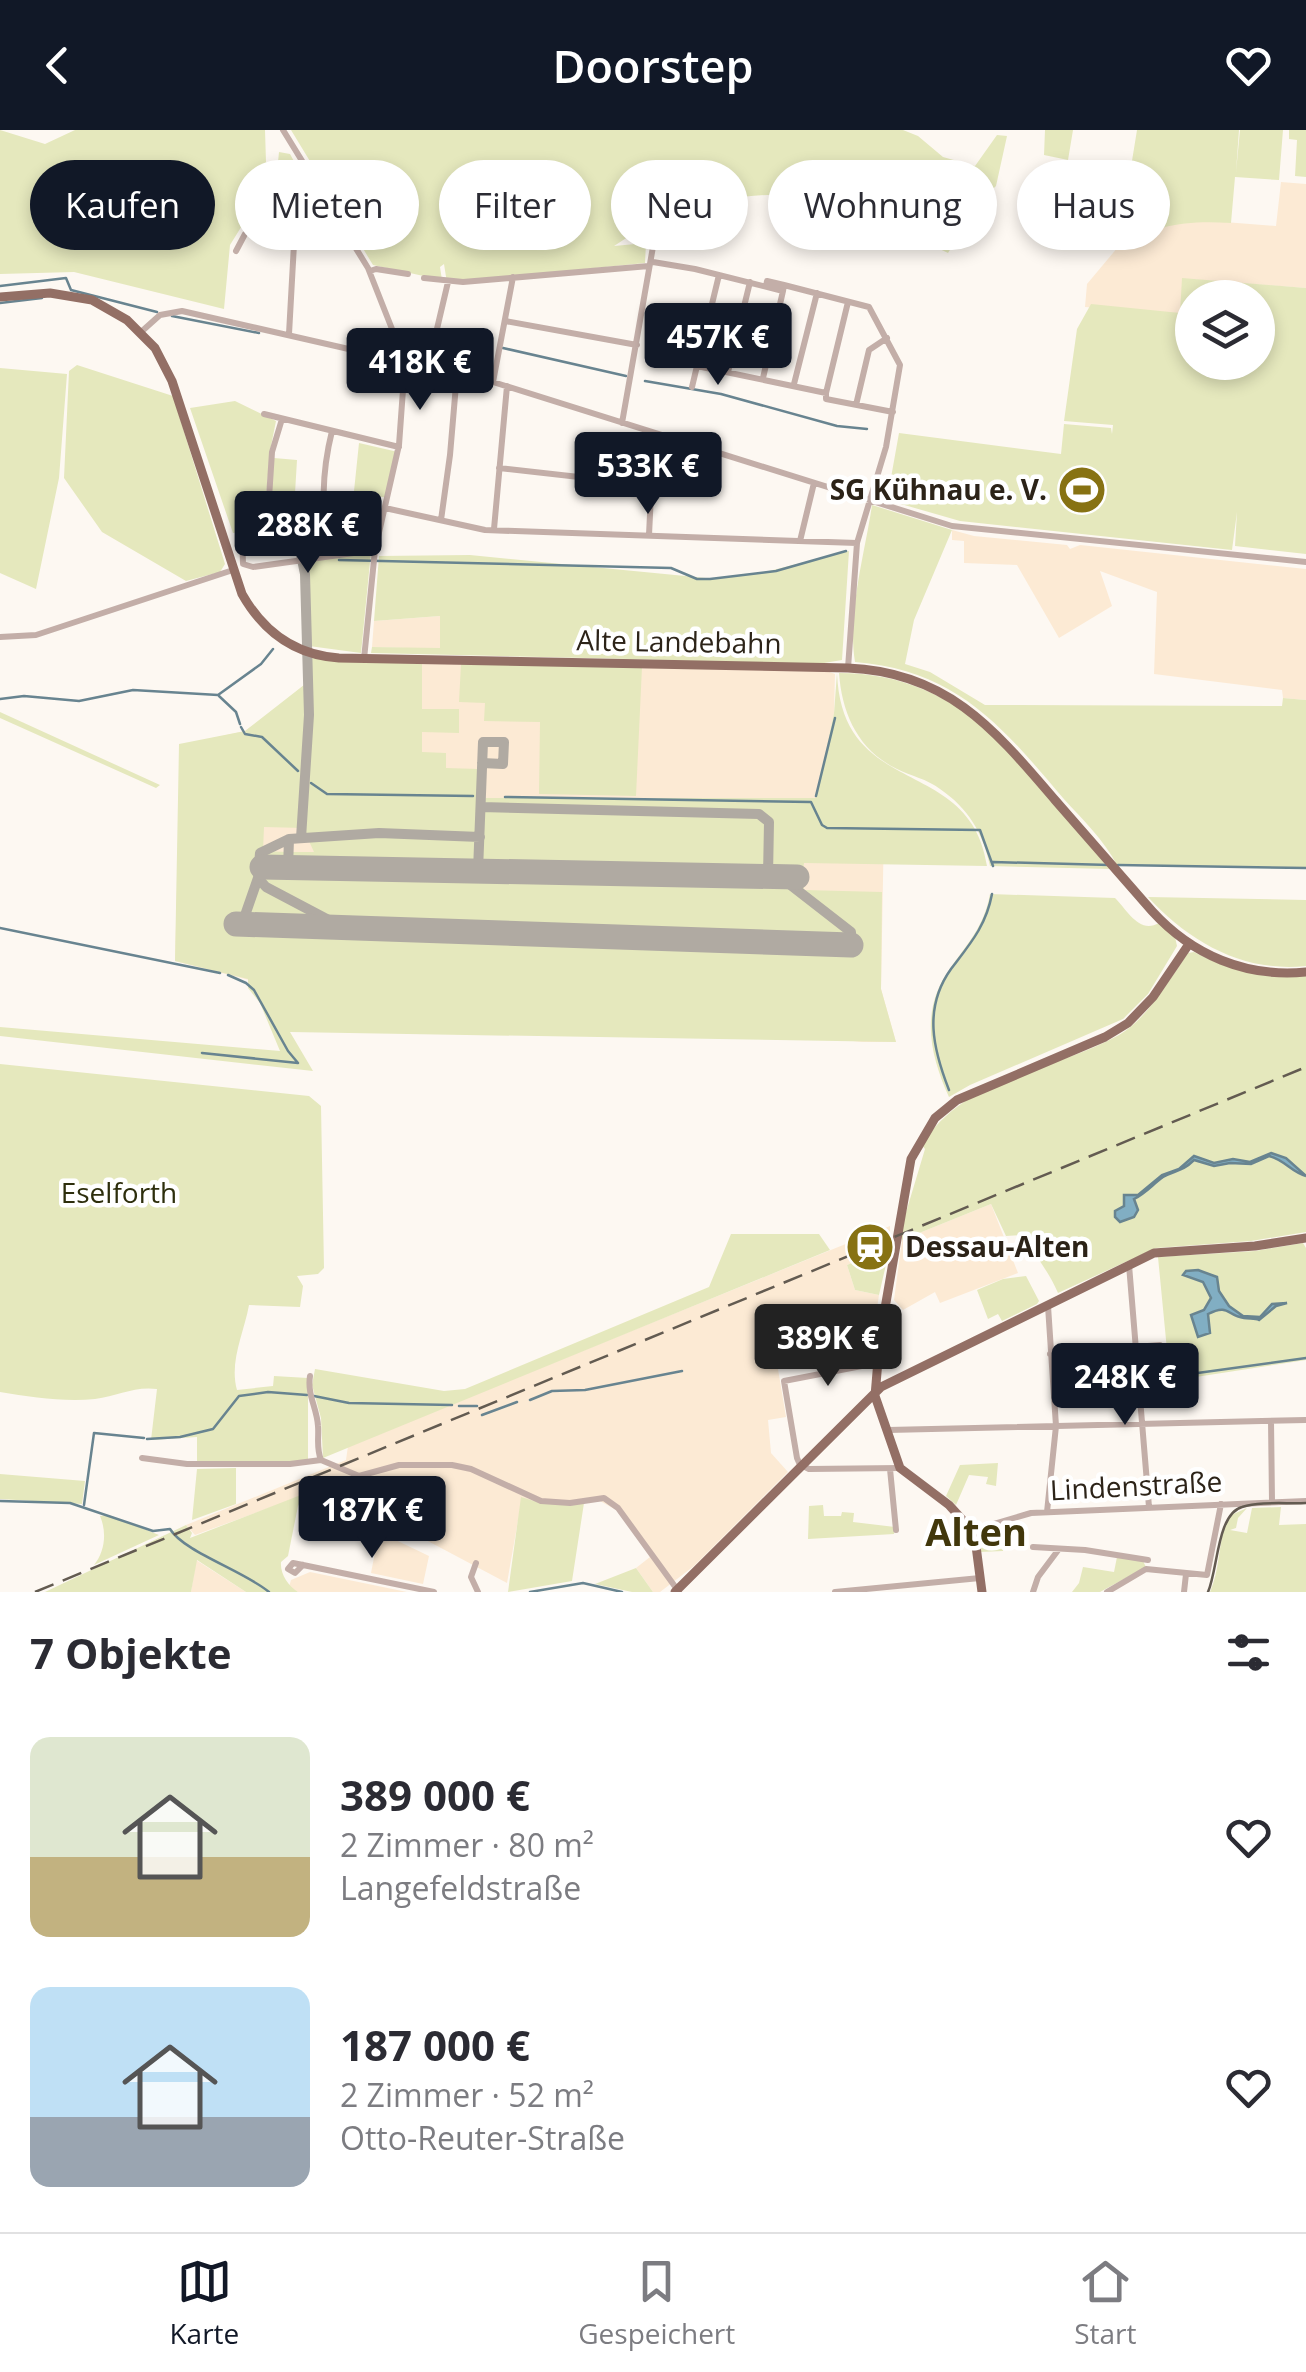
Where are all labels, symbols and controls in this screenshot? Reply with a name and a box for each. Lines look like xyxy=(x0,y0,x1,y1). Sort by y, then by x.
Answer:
text: Doorstep xyxy=(553,35,753,96)
icon: back xyxy=(30,38,85,93)
icon: heart xyxy=(1221,38,1276,93)
chip: Kaufen xyxy=(30,160,215,250)
chip: Mieten xyxy=(235,160,419,250)
chip: Filter xyxy=(439,160,591,250)
chip: Neu xyxy=(611,160,748,250)
chip: Wohnung xyxy=(768,160,997,250)
chip: Haus xyxy=(1017,160,1170,250)
map controls xyxy=(1175,280,1275,380)
button: layers xyxy=(1175,280,1275,380)
pin: 457K € xyxy=(637,303,799,388)
text: 457K € xyxy=(667,314,769,357)
pin: 418K € xyxy=(339,328,501,413)
text: 418K € xyxy=(369,339,471,382)
pin: 533K € xyxy=(567,432,729,517)
text: 533K € xyxy=(597,443,699,486)
sports icon: SG Kühnau e. V. xyxy=(1056,464,1108,516)
place label: SG Kühnau e. V. xyxy=(830,470,1047,508)
pin: 288K € xyxy=(227,491,389,576)
text: 288K € xyxy=(257,502,359,545)
street label: Alte Landebahn xyxy=(576,620,782,662)
park label: Eselforth xyxy=(61,1173,177,1211)
station icon: Dessau-Alten xyxy=(844,1221,896,1273)
place label: Dessau-Alten xyxy=(905,1227,1089,1265)
pin: 389K € xyxy=(747,1304,909,1389)
text: 389K € xyxy=(777,1315,879,1358)
pin: 248K € xyxy=(1044,1343,1206,1428)
text: 248K € xyxy=(1074,1354,1176,1397)
street label: Lindenstraße xyxy=(1049,1462,1223,1508)
pin: 187K € xyxy=(291,1476,453,1561)
text: 187K € xyxy=(321,1487,423,1530)
district label: Alten xyxy=(925,1505,1027,1557)
text: 7 Objekte xyxy=(30,1624,232,1681)
icon: filters xyxy=(1221,1625,1276,1680)
text: 389 000 € xyxy=(340,1766,530,1823)
icon: home xyxy=(110,1777,230,1897)
icon: heart xyxy=(1221,1810,1276,1865)
text: 2 Zimmer · 80 m² xyxy=(340,1823,594,1866)
text: Langefeldstraße xyxy=(340,1866,581,1909)
text: 187 000 € xyxy=(340,2016,530,2073)
icon: home xyxy=(110,2027,230,2147)
icon: heart xyxy=(1221,2060,1276,2115)
text: 2 Zimmer · 52 m² xyxy=(340,2073,594,2116)
text: Otto-Reuter-Straße xyxy=(340,2116,625,2159)
tab: Karte xyxy=(169,2254,239,2352)
tab: Gespeichert xyxy=(578,2254,735,2352)
tab: Start xyxy=(1074,2254,1137,2352)

